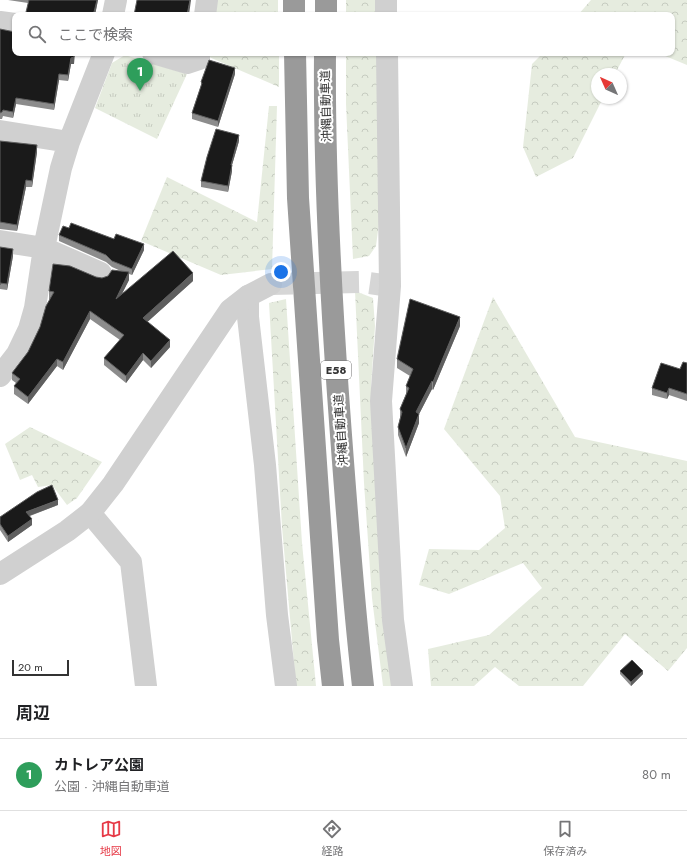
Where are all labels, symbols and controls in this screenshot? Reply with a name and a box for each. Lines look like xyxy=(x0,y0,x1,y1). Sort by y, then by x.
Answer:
search box xyxy=(12,12,675,56)
icon: search xyxy=(26,23,48,45)
text: ここで検索 xyxy=(58,24,133,46)
pin: 1 xyxy=(127,58,153,91)
north arrow xyxy=(591,68,627,104)
street label: 沖縄自動車道 xyxy=(316,70,336,142)
your location xyxy=(271,262,291,282)
road number: E58 xyxy=(321,361,351,379)
street label: 沖縄自動車道 xyxy=(330,393,352,467)
scale bar xyxy=(12,658,69,677)
text: 20 m xyxy=(18,659,43,675)
text: 周辺 xyxy=(16,701,50,725)
text: カトレア公園 xyxy=(54,754,144,776)
text: 1 xyxy=(26,765,32,784)
text: 80 m xyxy=(642,765,671,784)
text: 公園 · 沖縄自動車道 xyxy=(54,777,170,796)
tab: 地図 xyxy=(100,818,122,859)
tab: 経路 xyxy=(321,818,343,859)
tab: 保存済み xyxy=(543,818,587,859)

